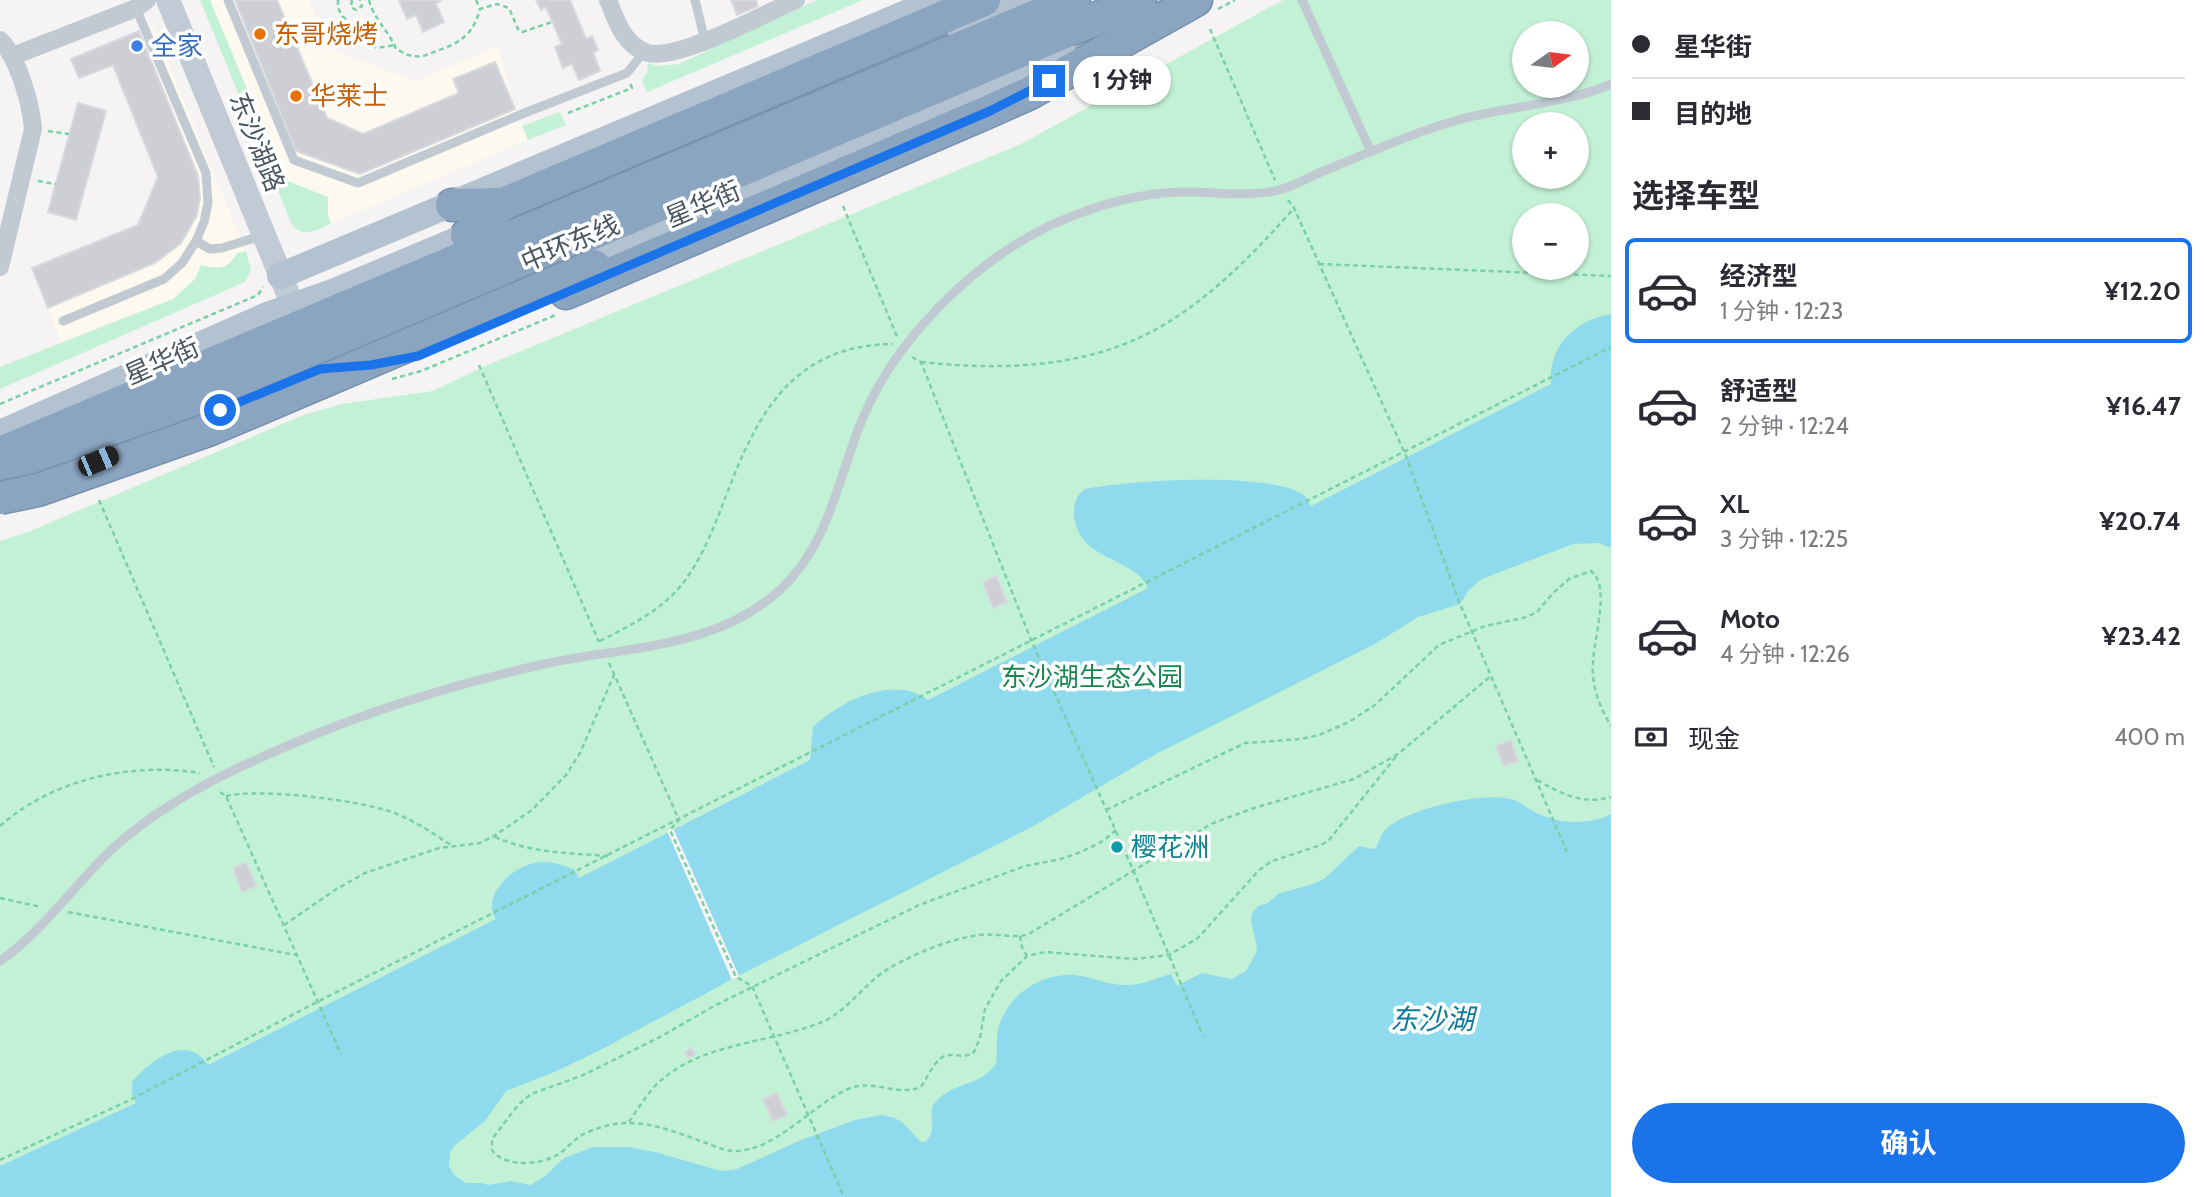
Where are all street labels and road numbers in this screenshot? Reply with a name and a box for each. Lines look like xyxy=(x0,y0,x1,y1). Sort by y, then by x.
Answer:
street label: 东沙湖路 xyxy=(223,88,291,196)
street label: 星华街 xyxy=(661,174,745,234)
street label: 中环东线 xyxy=(516,208,624,278)
street label: 星华街 xyxy=(120,331,204,391)

